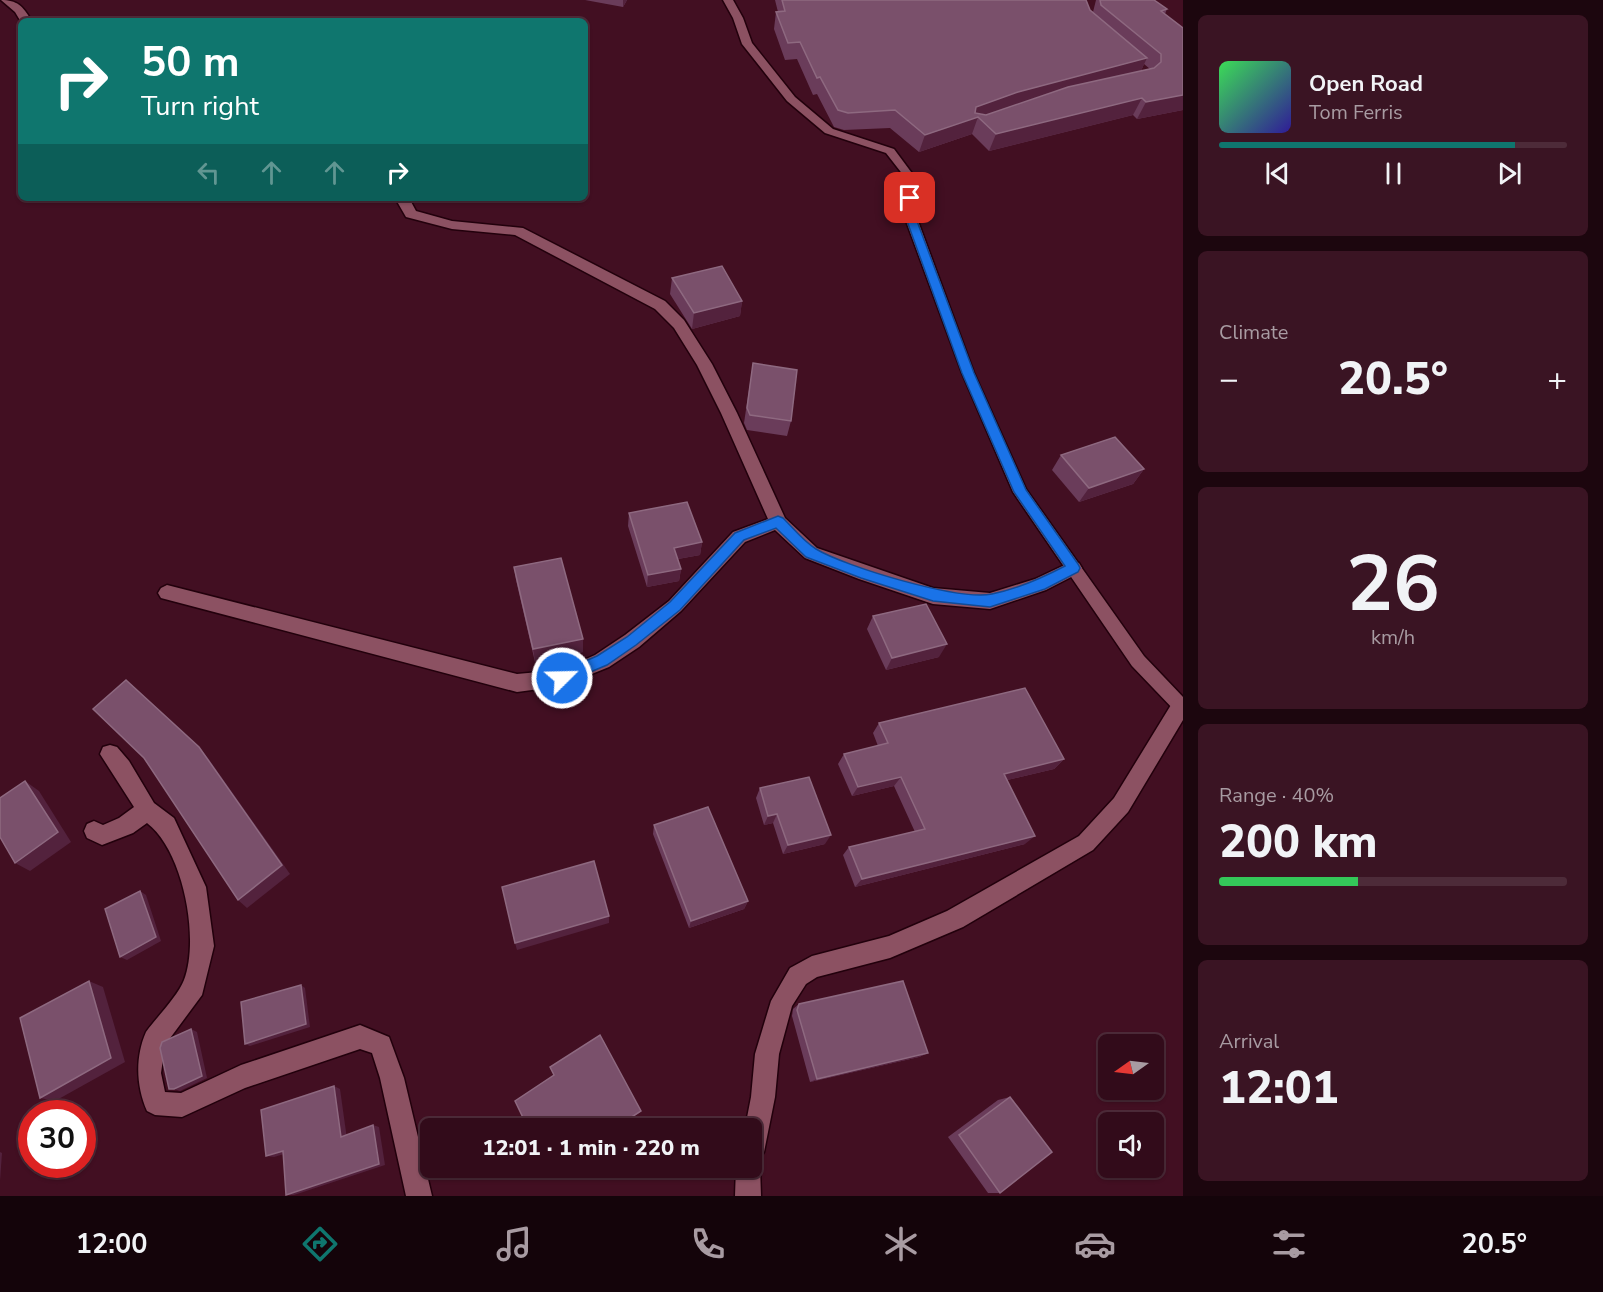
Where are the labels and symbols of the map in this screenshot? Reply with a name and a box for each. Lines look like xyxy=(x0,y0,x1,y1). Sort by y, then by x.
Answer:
pin xyxy=(884,172,935,223)
position arrow xyxy=(530,646,594,710)
north arrow xyxy=(1098,1034,1164,1100)
speed limit sign: 30 xyxy=(18,1100,96,1178)

